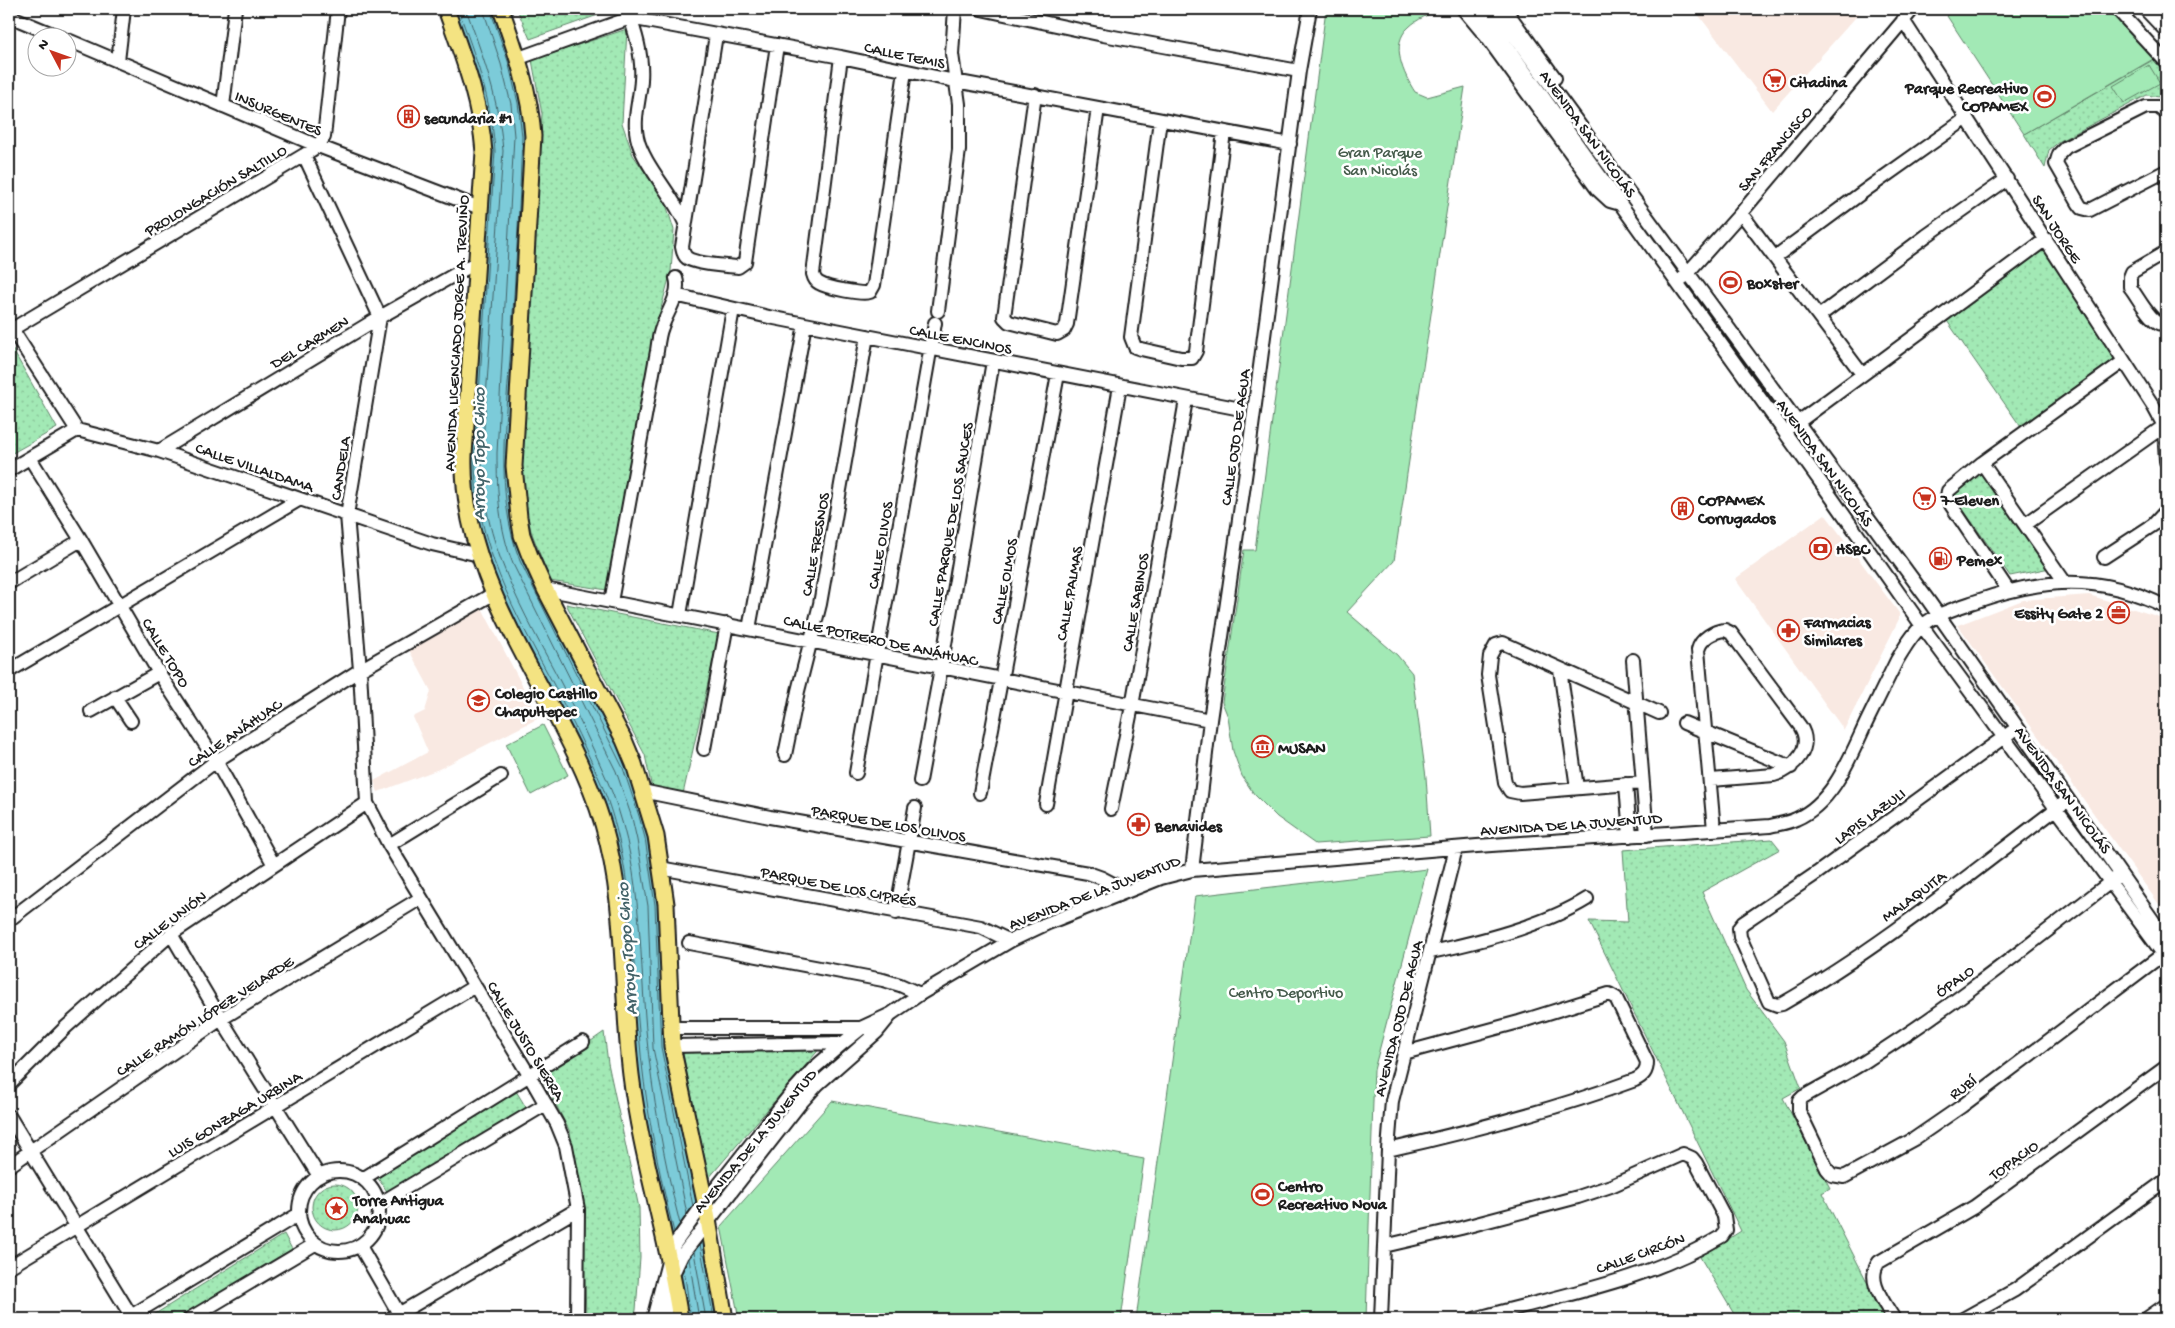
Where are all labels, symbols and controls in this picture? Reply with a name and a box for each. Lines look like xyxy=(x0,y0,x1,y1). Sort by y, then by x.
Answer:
north arrow xyxy=(28,28,78,78)
text: N xyxy=(35,36,53,54)
street label: CALLE TEMIS xyxy=(862,40,947,75)
street label: AVENIDA SAN NICOLÁS xyxy=(1534,67,1640,203)
supermarket icon: Citadina xyxy=(1762,69,1786,93)
place label: Citadina xyxy=(1789,75,1848,94)
place label: Parque Recreativo COPAMEX xyxy=(1904,81,2030,118)
sports icon: Parque Recreativo COPAMEX xyxy=(2032,84,2056,108)
street label: INSURGENTES xyxy=(231,88,325,142)
street label: SAN FRANCISCO xyxy=(1735,103,1818,197)
building icon: secundaria #1 xyxy=(396,105,420,129)
place label: secundaria #1 xyxy=(424,111,512,130)
street label: PROLONGACIÓN SALTILLO xyxy=(141,142,292,243)
park label: Gran Parque San Nicolás xyxy=(1338,145,1423,182)
street label: SAN JORGE xyxy=(2026,192,2085,269)
street label: AVENIDA LICENCIADO JORGE A. TREVIÑO xyxy=(441,194,475,472)
sports icon: Boxster xyxy=(1719,270,1743,294)
place label: Boxster xyxy=(1746,276,1801,295)
street label: DEL CARMEN xyxy=(267,313,353,375)
street label: CALLE ENCINOS xyxy=(907,322,1014,361)
street label: CALLE OJO DE AGUA xyxy=(1218,367,1257,507)
water label: Arroyo Topo Chico xyxy=(470,387,491,520)
street label: AVENIDA SAN NICOLÁS xyxy=(1771,396,1877,532)
street label: CALLE PARQUE DE LOS SAUCES xyxy=(925,420,980,628)
street label: CANDELA xyxy=(328,434,357,502)
street label: CALLE VILLALDAMA xyxy=(192,440,317,499)
supermarket icon: 7-Eleven xyxy=(1913,487,1937,511)
street label: CALLE FRESNOS xyxy=(799,491,836,598)
place label: COPAMEX Corrugados xyxy=(1697,493,1776,530)
place label: 7-Eleven xyxy=(1940,493,1999,512)
building icon: COPAMEX Corrugados xyxy=(1670,496,1694,520)
street label: CALLE OLIVOS xyxy=(865,500,900,591)
street label: CALLE OLMOS xyxy=(989,536,1024,626)
bank icon: HSBC xyxy=(1808,536,1832,560)
place label: HSBC xyxy=(1836,542,1871,561)
street label: CALLE PALMAS xyxy=(1054,544,1089,642)
fuel station icon: Pemex xyxy=(1929,547,1953,571)
street label: CALLE SABINOS xyxy=(1119,551,1156,653)
place label: Pemex xyxy=(1956,553,2003,572)
office icon: Essity Gate 2 xyxy=(2107,600,2131,624)
place label: Essity Gate 2 xyxy=(2014,606,2103,625)
street label: CALLE POTRERO DE ANÁHUAC xyxy=(781,612,981,673)
place label: Farmacias Similares xyxy=(1803,615,1872,652)
street label: CALLE TOPO xyxy=(136,616,192,692)
pharmacy icon: Farmacias Similares xyxy=(1776,618,1800,642)
place label: Colegio Castillo Chapultepec xyxy=(494,686,598,723)
school or university icon: Colegio Castillo Chapultepec xyxy=(467,689,491,713)
street label: CALLE ANÁHUAC xyxy=(185,695,288,773)
street label: AVENIDA SAN NICOLÁS xyxy=(2009,723,2115,859)
museum icon: MUSAN xyxy=(1250,735,1274,759)
place label: MUSAN xyxy=(1278,741,1326,760)
street label: LAPIS LAZULI xyxy=(1832,786,1911,850)
street label: PARQUE DE LOS OLIVOS xyxy=(809,802,968,848)
street label: AVENIDA DE LA JUVENTUD xyxy=(1480,811,1663,842)
pharmacy icon: Benavides xyxy=(1127,813,1151,837)
place label: Benavides xyxy=(1154,819,1223,838)
street label: AVENIDA DE LA JUVENTUD xyxy=(1007,853,1184,936)
street label: PARQUE DE LOS CIPRÉS xyxy=(758,864,918,913)
street label: MALAQUITA xyxy=(1879,867,1952,928)
water label: Arroyo Topo Chico xyxy=(613,881,644,1016)
street label: CALLE UNIÓN xyxy=(131,888,212,956)
street label: AVENIDA OJO DE AGUA xyxy=(1372,937,1429,1099)
street label: CALLE RAMÓN LÓPEZ VELARDE xyxy=(114,953,299,1082)
street label: ÓPALO xyxy=(1933,962,1979,1003)
street label: CALLE JUSTO SIERRA xyxy=(481,979,568,1106)
park label: Centro Deportivo xyxy=(1229,985,1343,1004)
street label: AVENIDA DE LA JUVENTUD xyxy=(691,1066,823,1218)
street label: LUIS GONZAGA URBINA xyxy=(165,1068,308,1164)
street label: RUBÍ xyxy=(1946,1072,1982,1105)
street label: TOPACIO xyxy=(1986,1137,2044,1187)
place label: Centro Recreativo Nova xyxy=(1277,1179,1388,1216)
sports icon: Centro Recreativo Nova xyxy=(1250,1182,1274,1206)
place label: Torre Antigua Anahuac xyxy=(351,1193,444,1230)
place icon: Torre Antigua Anahuac xyxy=(325,1196,349,1220)
street label: CALLE CIRCÓN xyxy=(1594,1230,1688,1280)

